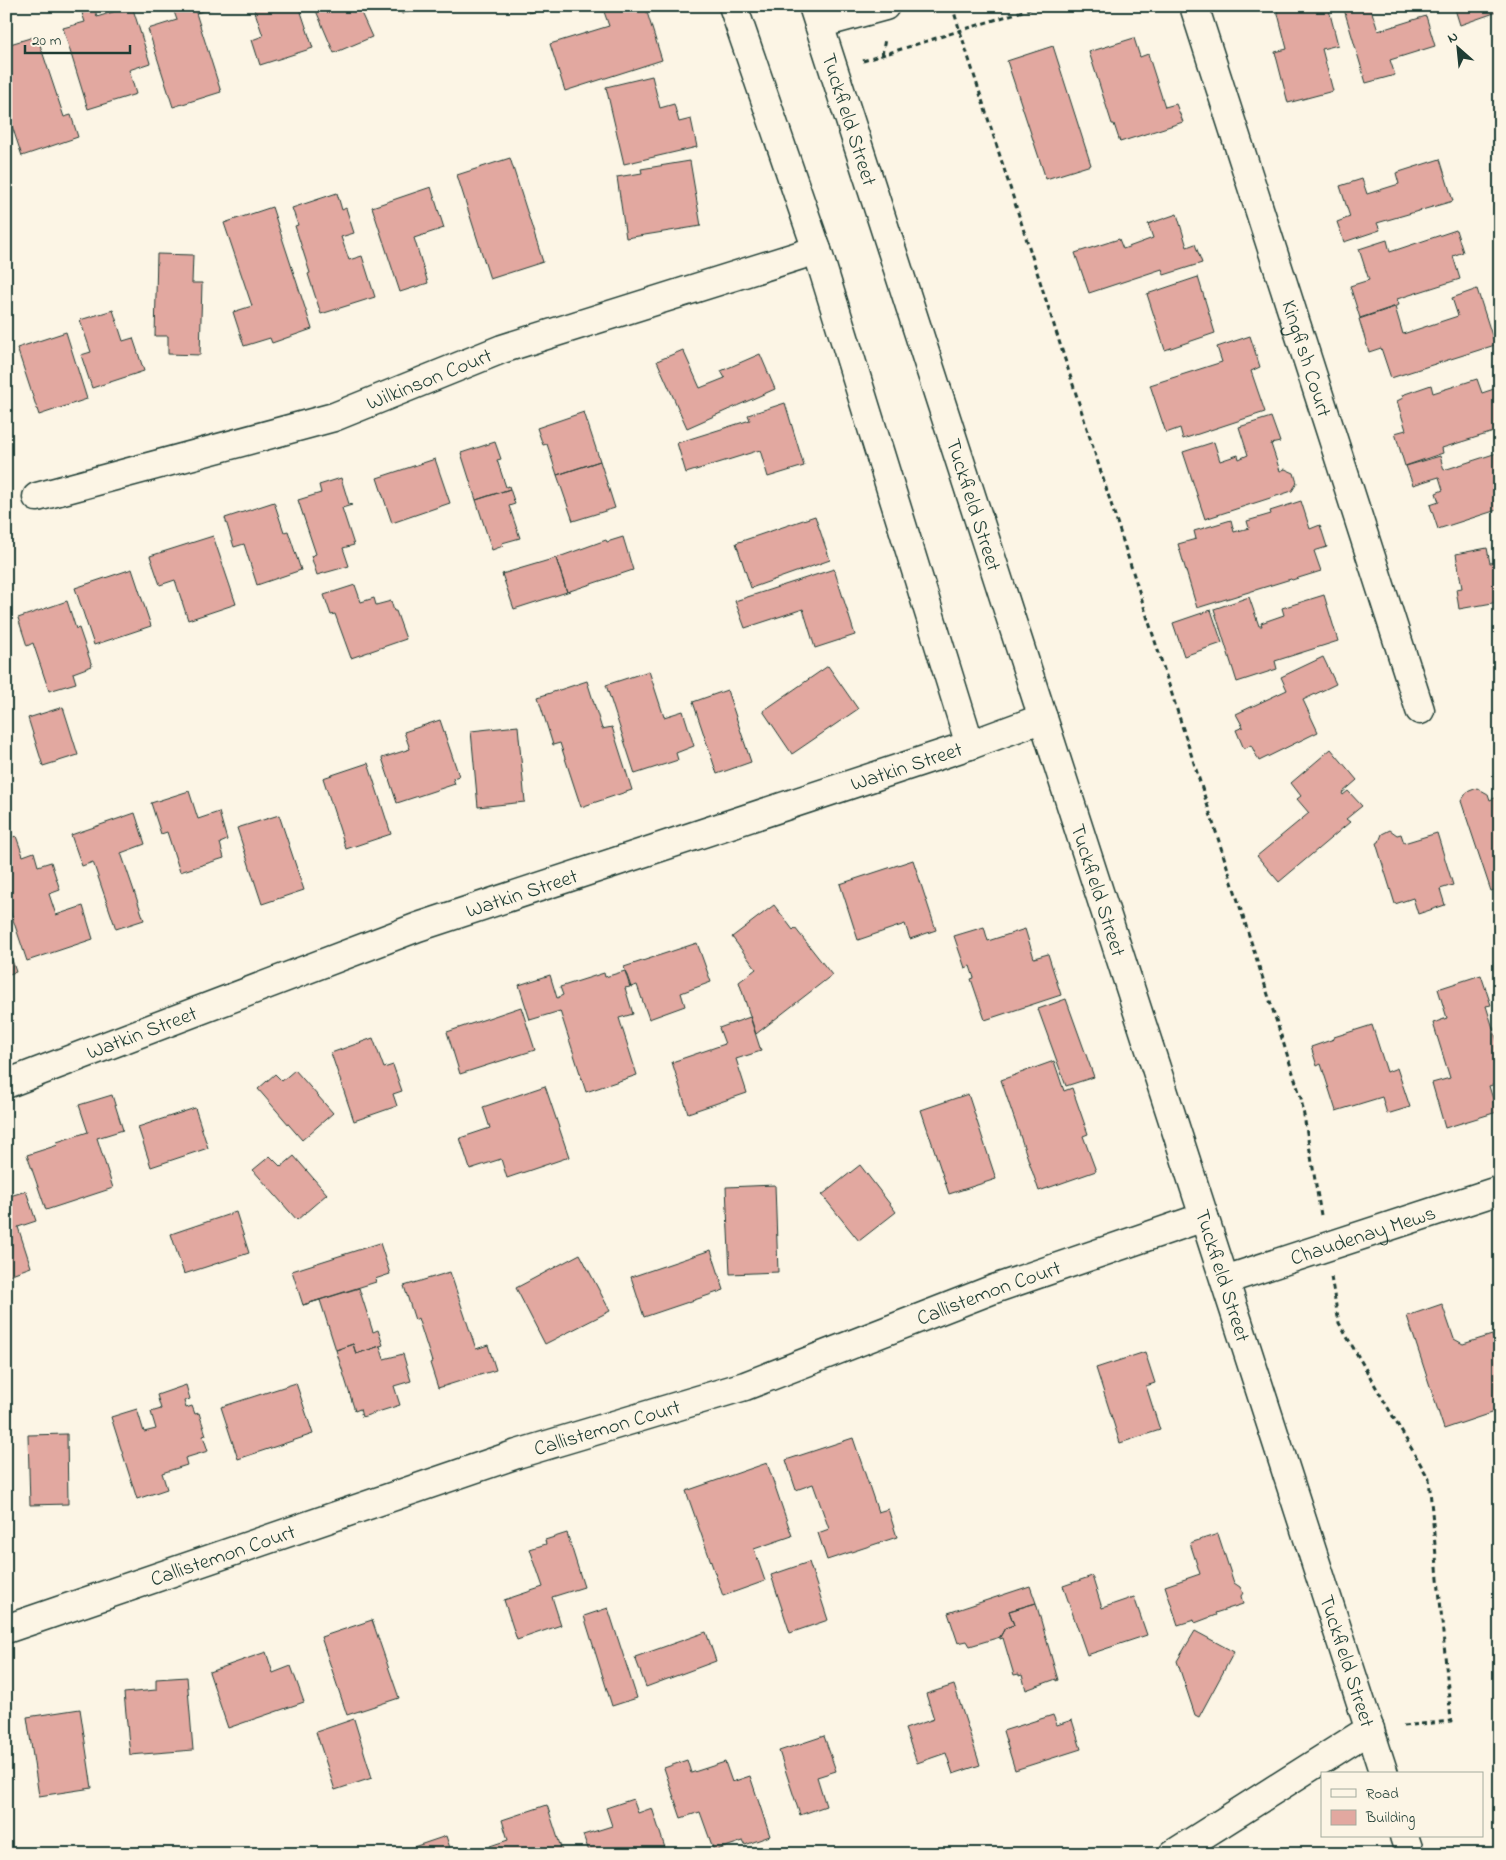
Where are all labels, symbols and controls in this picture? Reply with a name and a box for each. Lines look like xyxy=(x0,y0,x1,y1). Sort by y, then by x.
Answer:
scale bar xyxy=(25,22,130,54)
north arrow xyxy=(1434,22,1484,72)
text: N xyxy=(1444,26,1462,49)
text: 20 m xyxy=(32,30,62,52)
street label: Tuckfield Street xyxy=(812,50,883,190)
street label: Kingfish Court xyxy=(1272,297,1338,421)
street label: Wilkinson Court xyxy=(362,342,497,419)
street label: Tuckfield Street xyxy=(937,435,1008,575)
street label: Watkin Street xyxy=(847,735,967,800)
street label: Tuckfield Street xyxy=(1061,820,1132,961)
street label: Watkin Street xyxy=(462,862,582,927)
street label: Watkin Street xyxy=(83,1000,202,1069)
street label: Chaudenay Mews xyxy=(1287,1199,1440,1275)
street label: Tuckfield Street xyxy=(1186,1206,1257,1346)
street label: Callistemon Court xyxy=(913,1254,1065,1335)
street label: Callistemon Court xyxy=(531,1393,685,1465)
street label: Callistemon Court xyxy=(147,1518,300,1595)
street label: Tuckfield Street xyxy=(1310,1591,1381,1732)
legend xyxy=(1321,1772,1484,1838)
text: Road xyxy=(1366,1783,1399,1805)
text: Building xyxy=(1365,1807,1415,1830)

